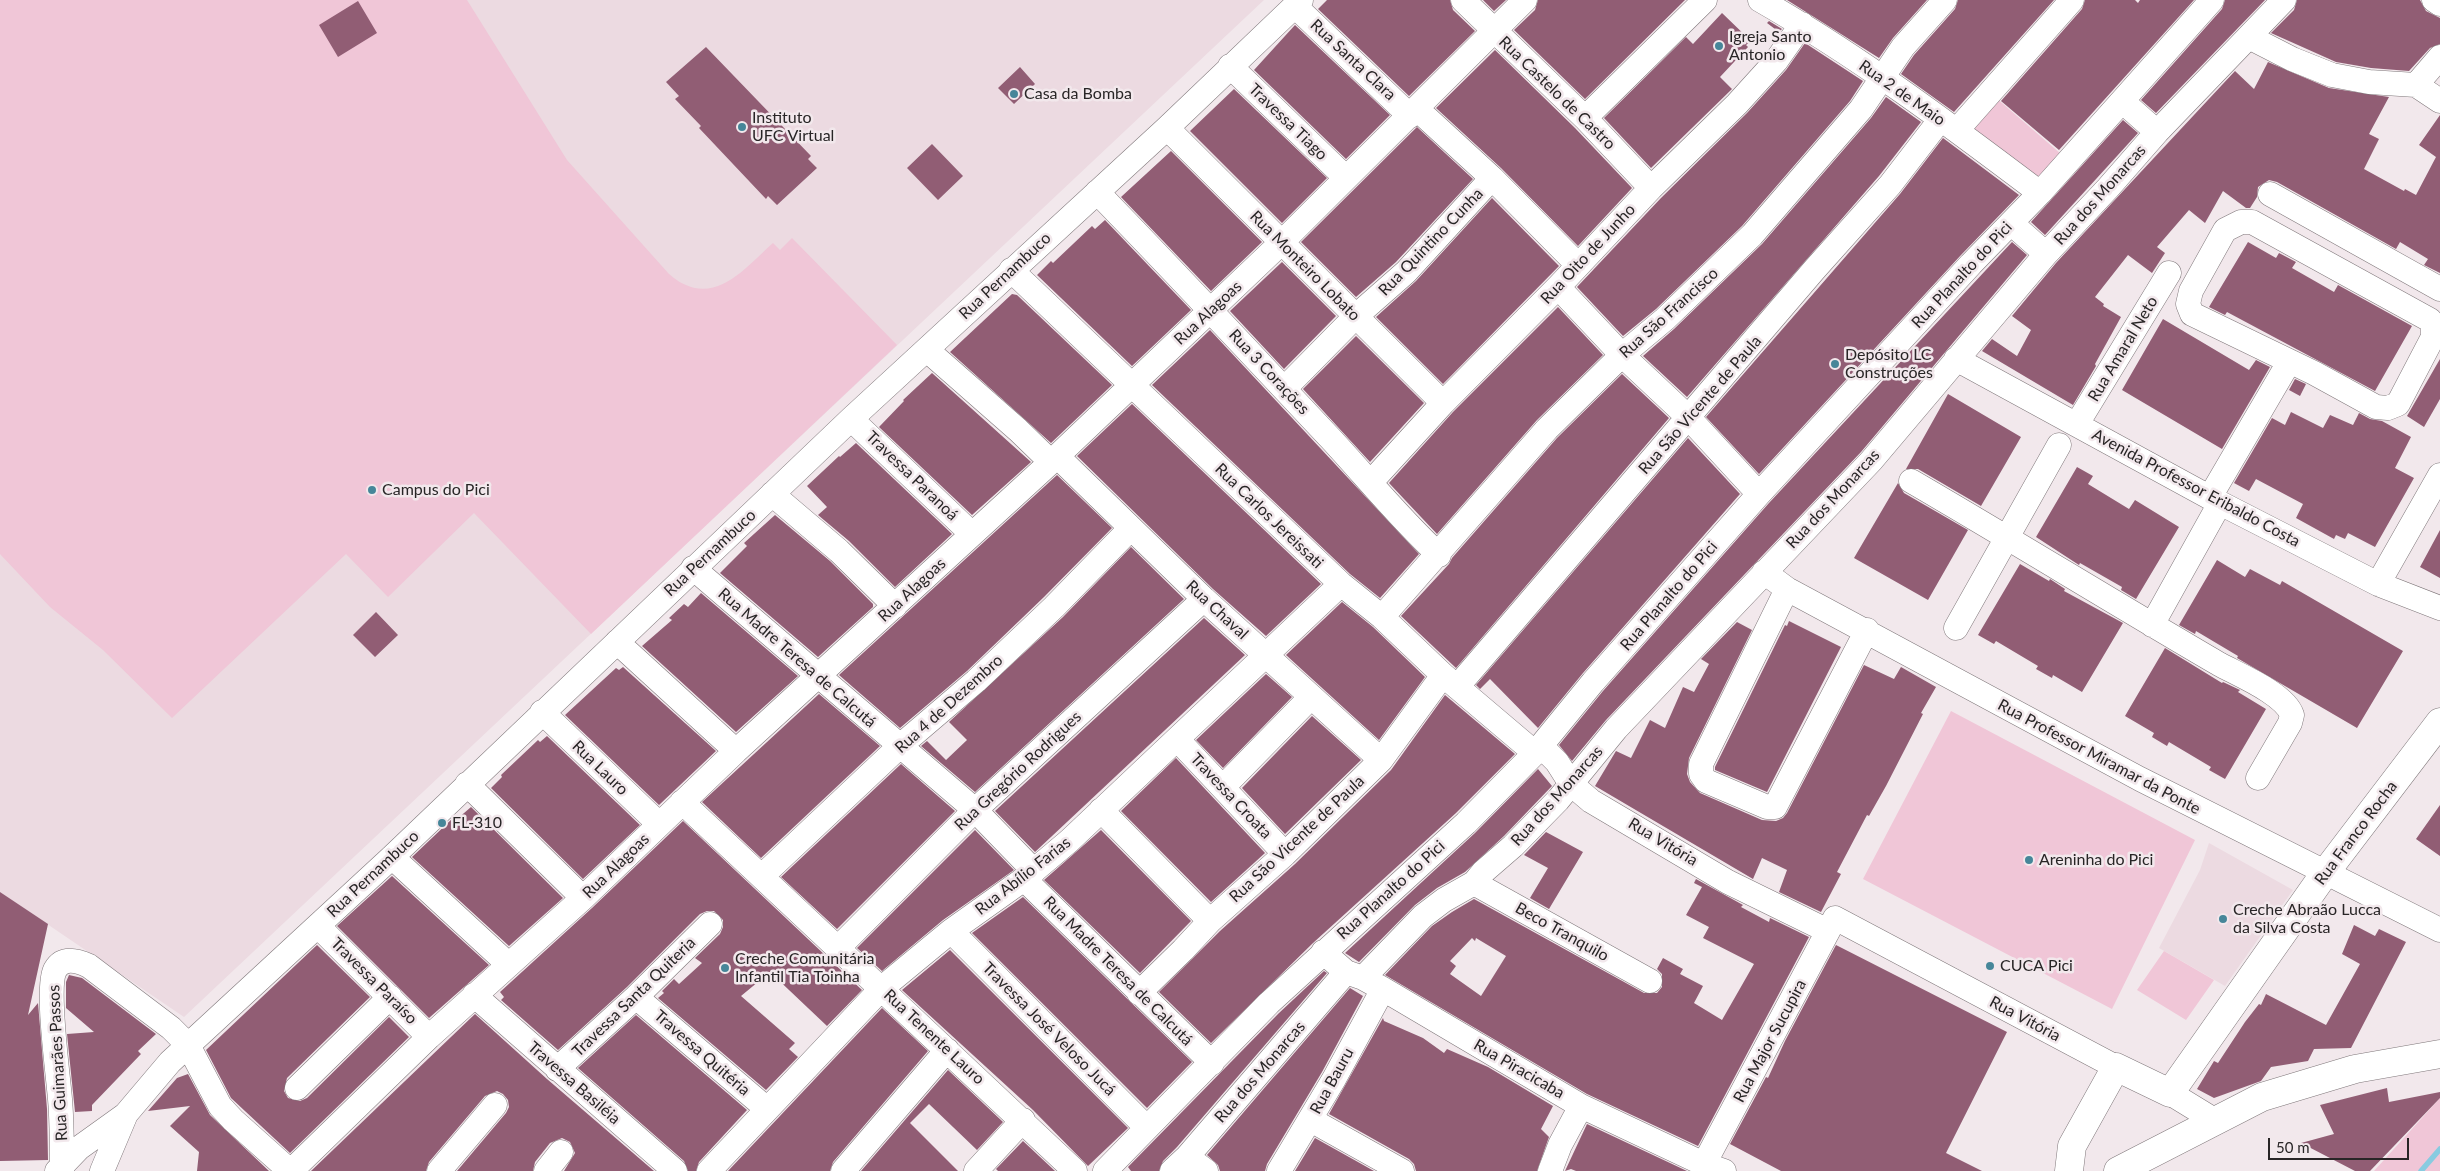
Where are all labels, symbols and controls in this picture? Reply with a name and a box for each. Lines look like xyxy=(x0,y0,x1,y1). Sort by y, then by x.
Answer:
street label: Rua Santa Clara xyxy=(1306,16,1400,104)
place label: Igreja Santo Antonio xyxy=(1729,27,1811,65)
street label: Rua Castelo de Castro xyxy=(1495,32,1619,154)
marker: Igreja Santo Antonio xyxy=(1713,40,1725,52)
street label: Rua 2 de Maio xyxy=(1855,56,1949,130)
street label: Travessa Tiago xyxy=(1245,80,1331,164)
place label: Casa da Bomba xyxy=(1024,84,1132,104)
marker: Casa da Bomba xyxy=(1008,88,1020,100)
place label: Instituto UFC Virtual xyxy=(752,108,834,146)
marker: Instituto UFC Virtual xyxy=(736,121,748,133)
street label: Rua dos Monarcas xyxy=(2050,141,2150,249)
street label: Rua Quintino Cunha xyxy=(1375,184,1487,300)
street label: Rua Oito de Junho xyxy=(1537,200,1639,308)
street label: Rua Monteiro Lobato xyxy=(1246,207,1364,325)
street label: Rua Planalto do Pici xyxy=(1908,218,2016,332)
street label: Rua Pernambuco xyxy=(955,229,1055,323)
street label: Rua São Francisco xyxy=(1616,264,1722,362)
street label: Rua Alagoas xyxy=(1170,277,1246,349)
street label: Rua Amaral Neto xyxy=(2084,293,2162,405)
street label: Rua 3 Corações xyxy=(1225,326,1313,418)
street label: Rua São Vicente de Paula xyxy=(1635,332,1765,478)
place label: Depósito LC Construções xyxy=(1845,345,1933,383)
marker: Depósito LC Construções xyxy=(1829,358,1841,370)
street label: Avenida Professor Eribaldo Costa xyxy=(2089,425,2303,551)
street label: Travessa Paranoá xyxy=(862,427,962,525)
street label: Rua dos Monarcas xyxy=(1782,446,1884,552)
street label: Rua Carlos Jereissati xyxy=(1211,459,1327,573)
place label: Campus do Pici xyxy=(382,480,490,500)
marker: Campus do Pici xyxy=(366,484,378,496)
street label: Rua Pernambuco xyxy=(660,506,760,600)
street label: Rua Planalto do Pici xyxy=(1616,537,1722,655)
street label: Rua Alagoas xyxy=(874,554,950,626)
street label: Rua Chaval xyxy=(1182,576,1252,644)
street label: Rua Madre Teresa de Calcutá xyxy=(714,584,880,732)
street label: Rua 4 de Dezembro xyxy=(891,651,1007,757)
street label: Rua Professor Miramar da Ponte xyxy=(1994,695,2204,819)
street label: Rua Gregório Rodrigues xyxy=(951,707,1085,835)
street label: Rua Lauro xyxy=(568,737,632,799)
street label: Rua dos Monarcas xyxy=(1507,742,1607,850)
street label: Travessa Croata xyxy=(1186,749,1276,843)
street label: Rua São Vicente de Paula xyxy=(1226,771,1368,907)
street label: Rua Franco Rocha xyxy=(2311,777,2401,889)
place label: FL-310 xyxy=(452,813,502,833)
street label: Rua Vitória xyxy=(1625,814,1701,870)
marker: FL-310 xyxy=(436,817,448,829)
street label: Rua Pernambuco xyxy=(323,827,423,921)
street label: Rua Alagoas xyxy=(579,829,653,903)
street label: Rua Abílio Farias xyxy=(971,833,1075,919)
street label: Rua Planalto do Pici xyxy=(1333,837,1449,943)
place label: Areninha do Pici xyxy=(2039,850,2153,870)
marker: Areninha do Pici xyxy=(2023,854,2035,866)
street label: Rua Madre Teresa de Calcutá xyxy=(1039,892,1197,1050)
street label: Beco Tranquilo xyxy=(1512,898,1612,966)
place label: Creche Abraão Lucca da Silva Costa xyxy=(2233,900,2381,938)
marker: Creche Abraão Lucca da Silva Costa xyxy=(2217,913,2229,925)
street label: Travessa Santa Quiteria xyxy=(568,933,700,1061)
street label: Travessa Paraíso xyxy=(327,934,421,1028)
place label: Creche Comunitária Infantil Tia Toinha xyxy=(735,949,874,987)
place label: CUCA Pici xyxy=(2000,956,2073,976)
street label: Travessa José Veloso Jucá xyxy=(978,958,1120,1100)
marker: CUCA Pici xyxy=(1984,960,1996,972)
marker: Creche Comunitária Infantil Tia Toinha xyxy=(719,962,731,974)
street label: Rua Major Sucupira xyxy=(1729,976,1811,1106)
street label: Rua Guimarães Passos xyxy=(44,984,72,1142)
street label: Rua Tenente Lauro xyxy=(880,985,988,1089)
street label: Rua Vitória xyxy=(1986,992,2064,1046)
street label: Travessa Quitéria xyxy=(650,1006,754,1100)
street label: Rua dos Monarcas xyxy=(1211,1017,1309,1127)
street label: Rua Piracicaba xyxy=(1470,1035,1568,1103)
street label: Travessa Basiléia xyxy=(524,1038,624,1128)
street label: Rua Bauru xyxy=(1306,1045,1358,1117)
scale bar xyxy=(2270,1128,2411,1160)
text: 50 m xyxy=(2276,1138,2310,1156)

